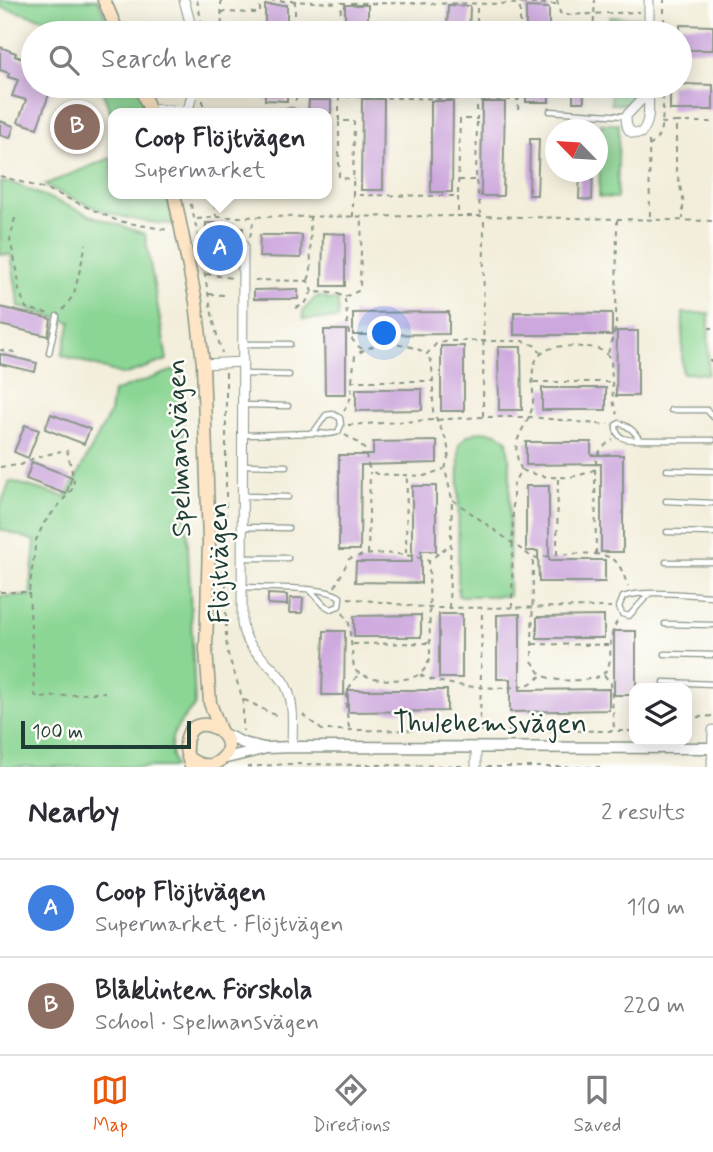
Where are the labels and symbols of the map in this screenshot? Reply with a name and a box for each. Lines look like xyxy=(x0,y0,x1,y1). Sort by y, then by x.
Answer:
pin: B xyxy=(54,101,100,153)
north arrow xyxy=(545,119,608,182)
pin: A xyxy=(197,222,243,274)
your location xyxy=(367,316,401,350)
street label: Spelmansvägen xyxy=(158,358,202,538)
street label: Flöjtvägen xyxy=(200,502,240,624)
street label: Thulehemsvägen xyxy=(393,706,587,743)
scale bar xyxy=(21,718,191,750)

